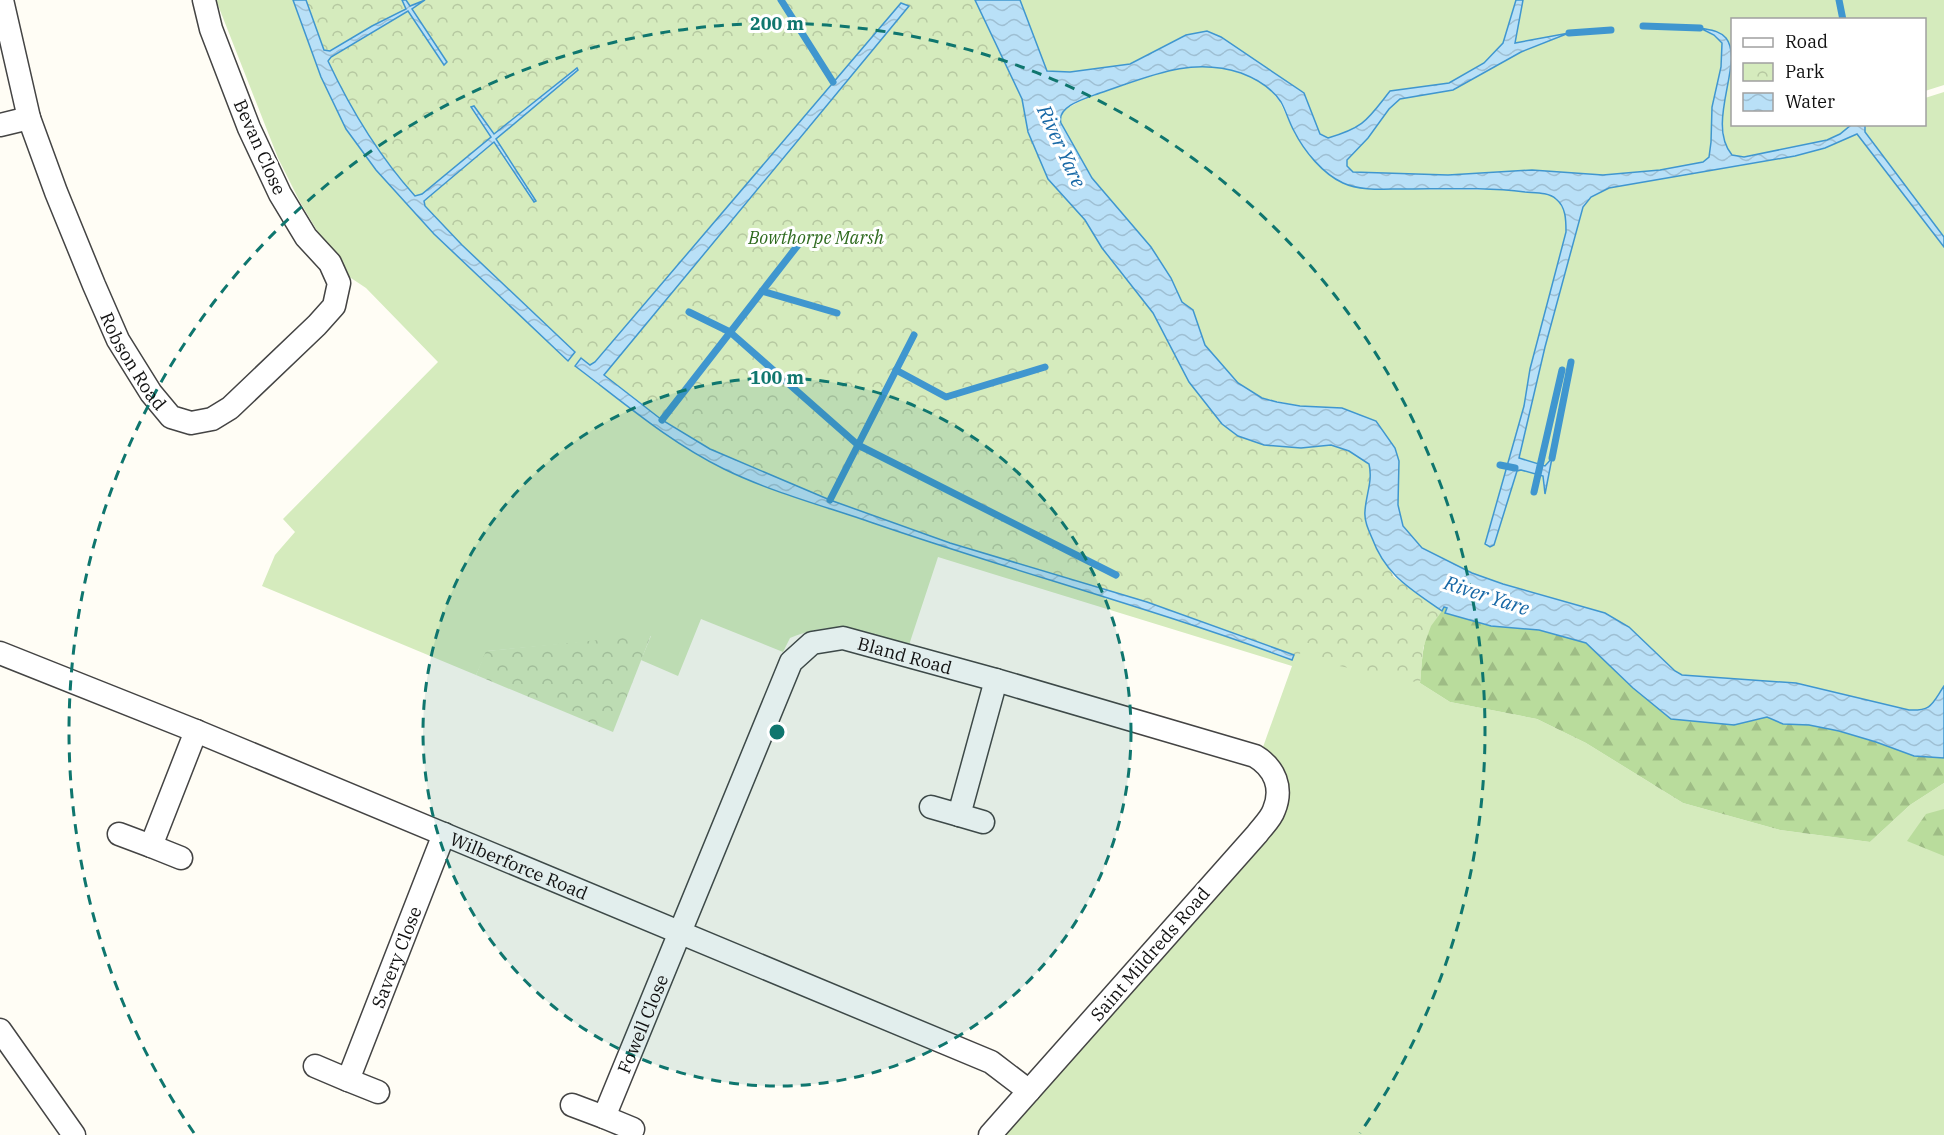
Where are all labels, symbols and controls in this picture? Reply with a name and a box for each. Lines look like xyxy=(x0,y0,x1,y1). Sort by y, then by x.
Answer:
text: 200 m xyxy=(750,12,805,35)
legend xyxy=(1731,18,1926,126)
text: Road xyxy=(1785,30,1828,53)
text: Park xyxy=(1785,60,1825,83)
text: Water xyxy=(1785,90,1835,113)
street label: Bevan Close xyxy=(229,96,291,198)
water label: River Yare xyxy=(1031,100,1093,192)
park label: Bowthorpe Marsh xyxy=(747,226,884,249)
street label: Robson Road xyxy=(96,308,172,415)
text: 100 m xyxy=(750,366,805,389)
water label: River Yare xyxy=(1440,568,1533,621)
street label: Bland Road xyxy=(855,631,955,679)
centre of rings xyxy=(767,722,787,742)
street label: Wilberforce Road xyxy=(447,827,592,904)
street label: Saint Mildreds Road xyxy=(1085,882,1215,1026)
street label: Savery Close xyxy=(366,903,426,1011)
street label: Fowell Close xyxy=(612,971,673,1077)

